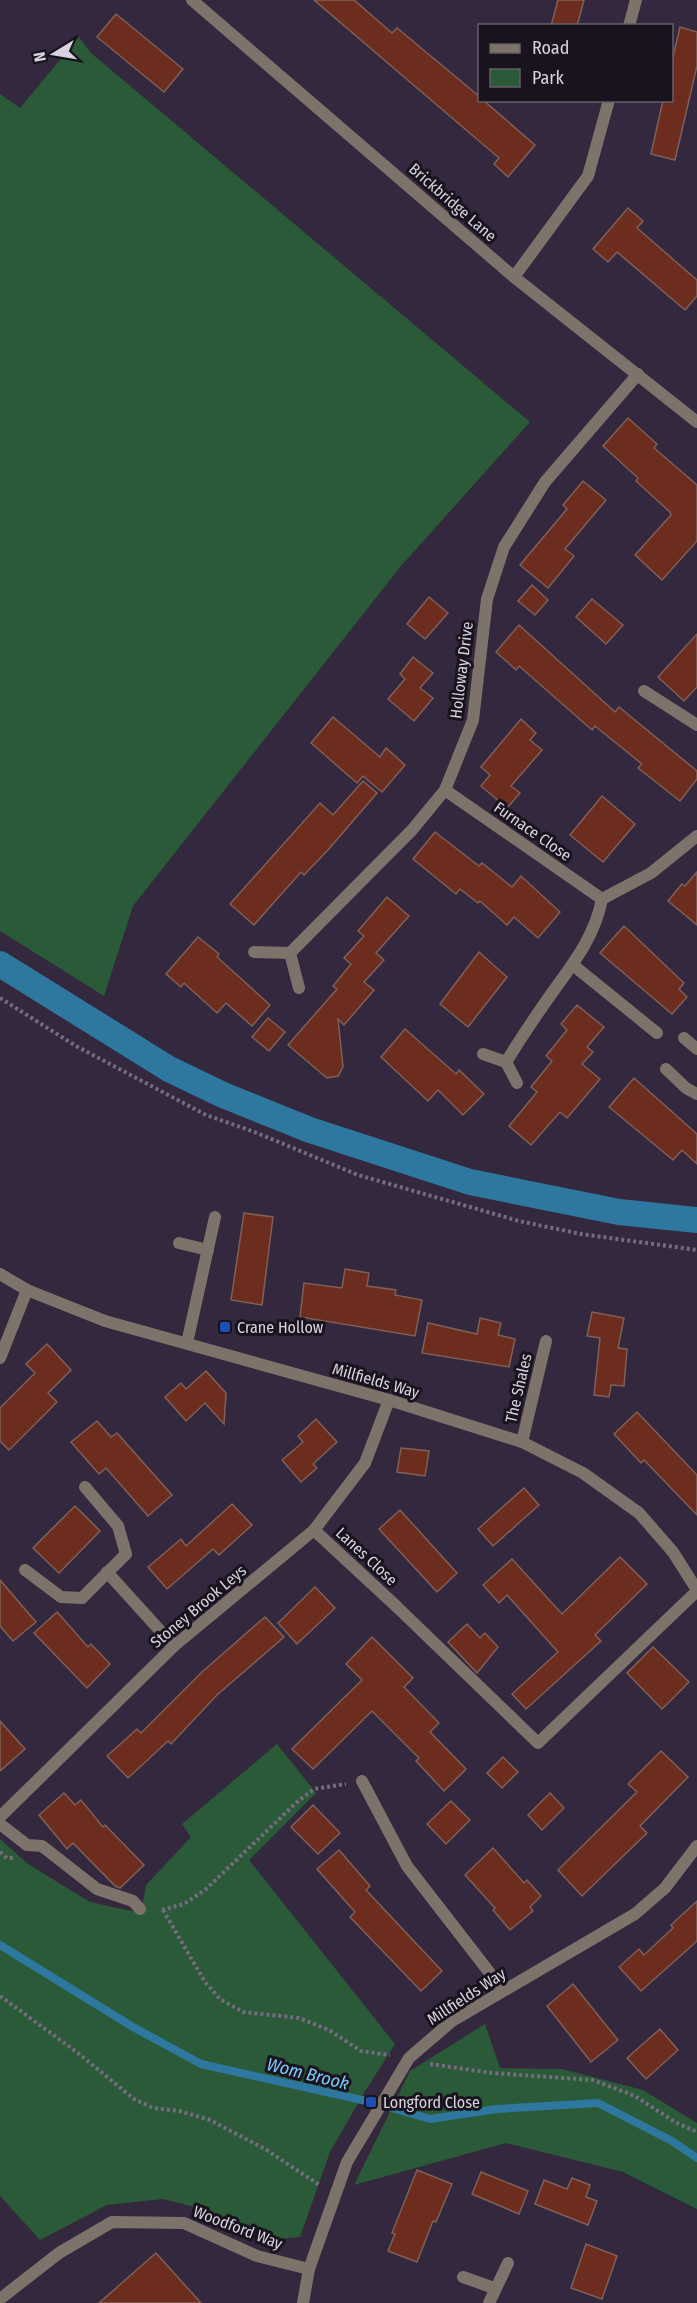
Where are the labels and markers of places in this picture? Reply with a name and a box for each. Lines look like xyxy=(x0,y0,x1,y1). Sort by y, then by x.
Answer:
place label: Crane Hollow xyxy=(237,1318,324,1337)
marker: Crane Hollow xyxy=(218,1320,232,1334)
place label: Longford Close xyxy=(383,2093,480,2112)
marker: Longford Close xyxy=(364,2095,378,2109)

